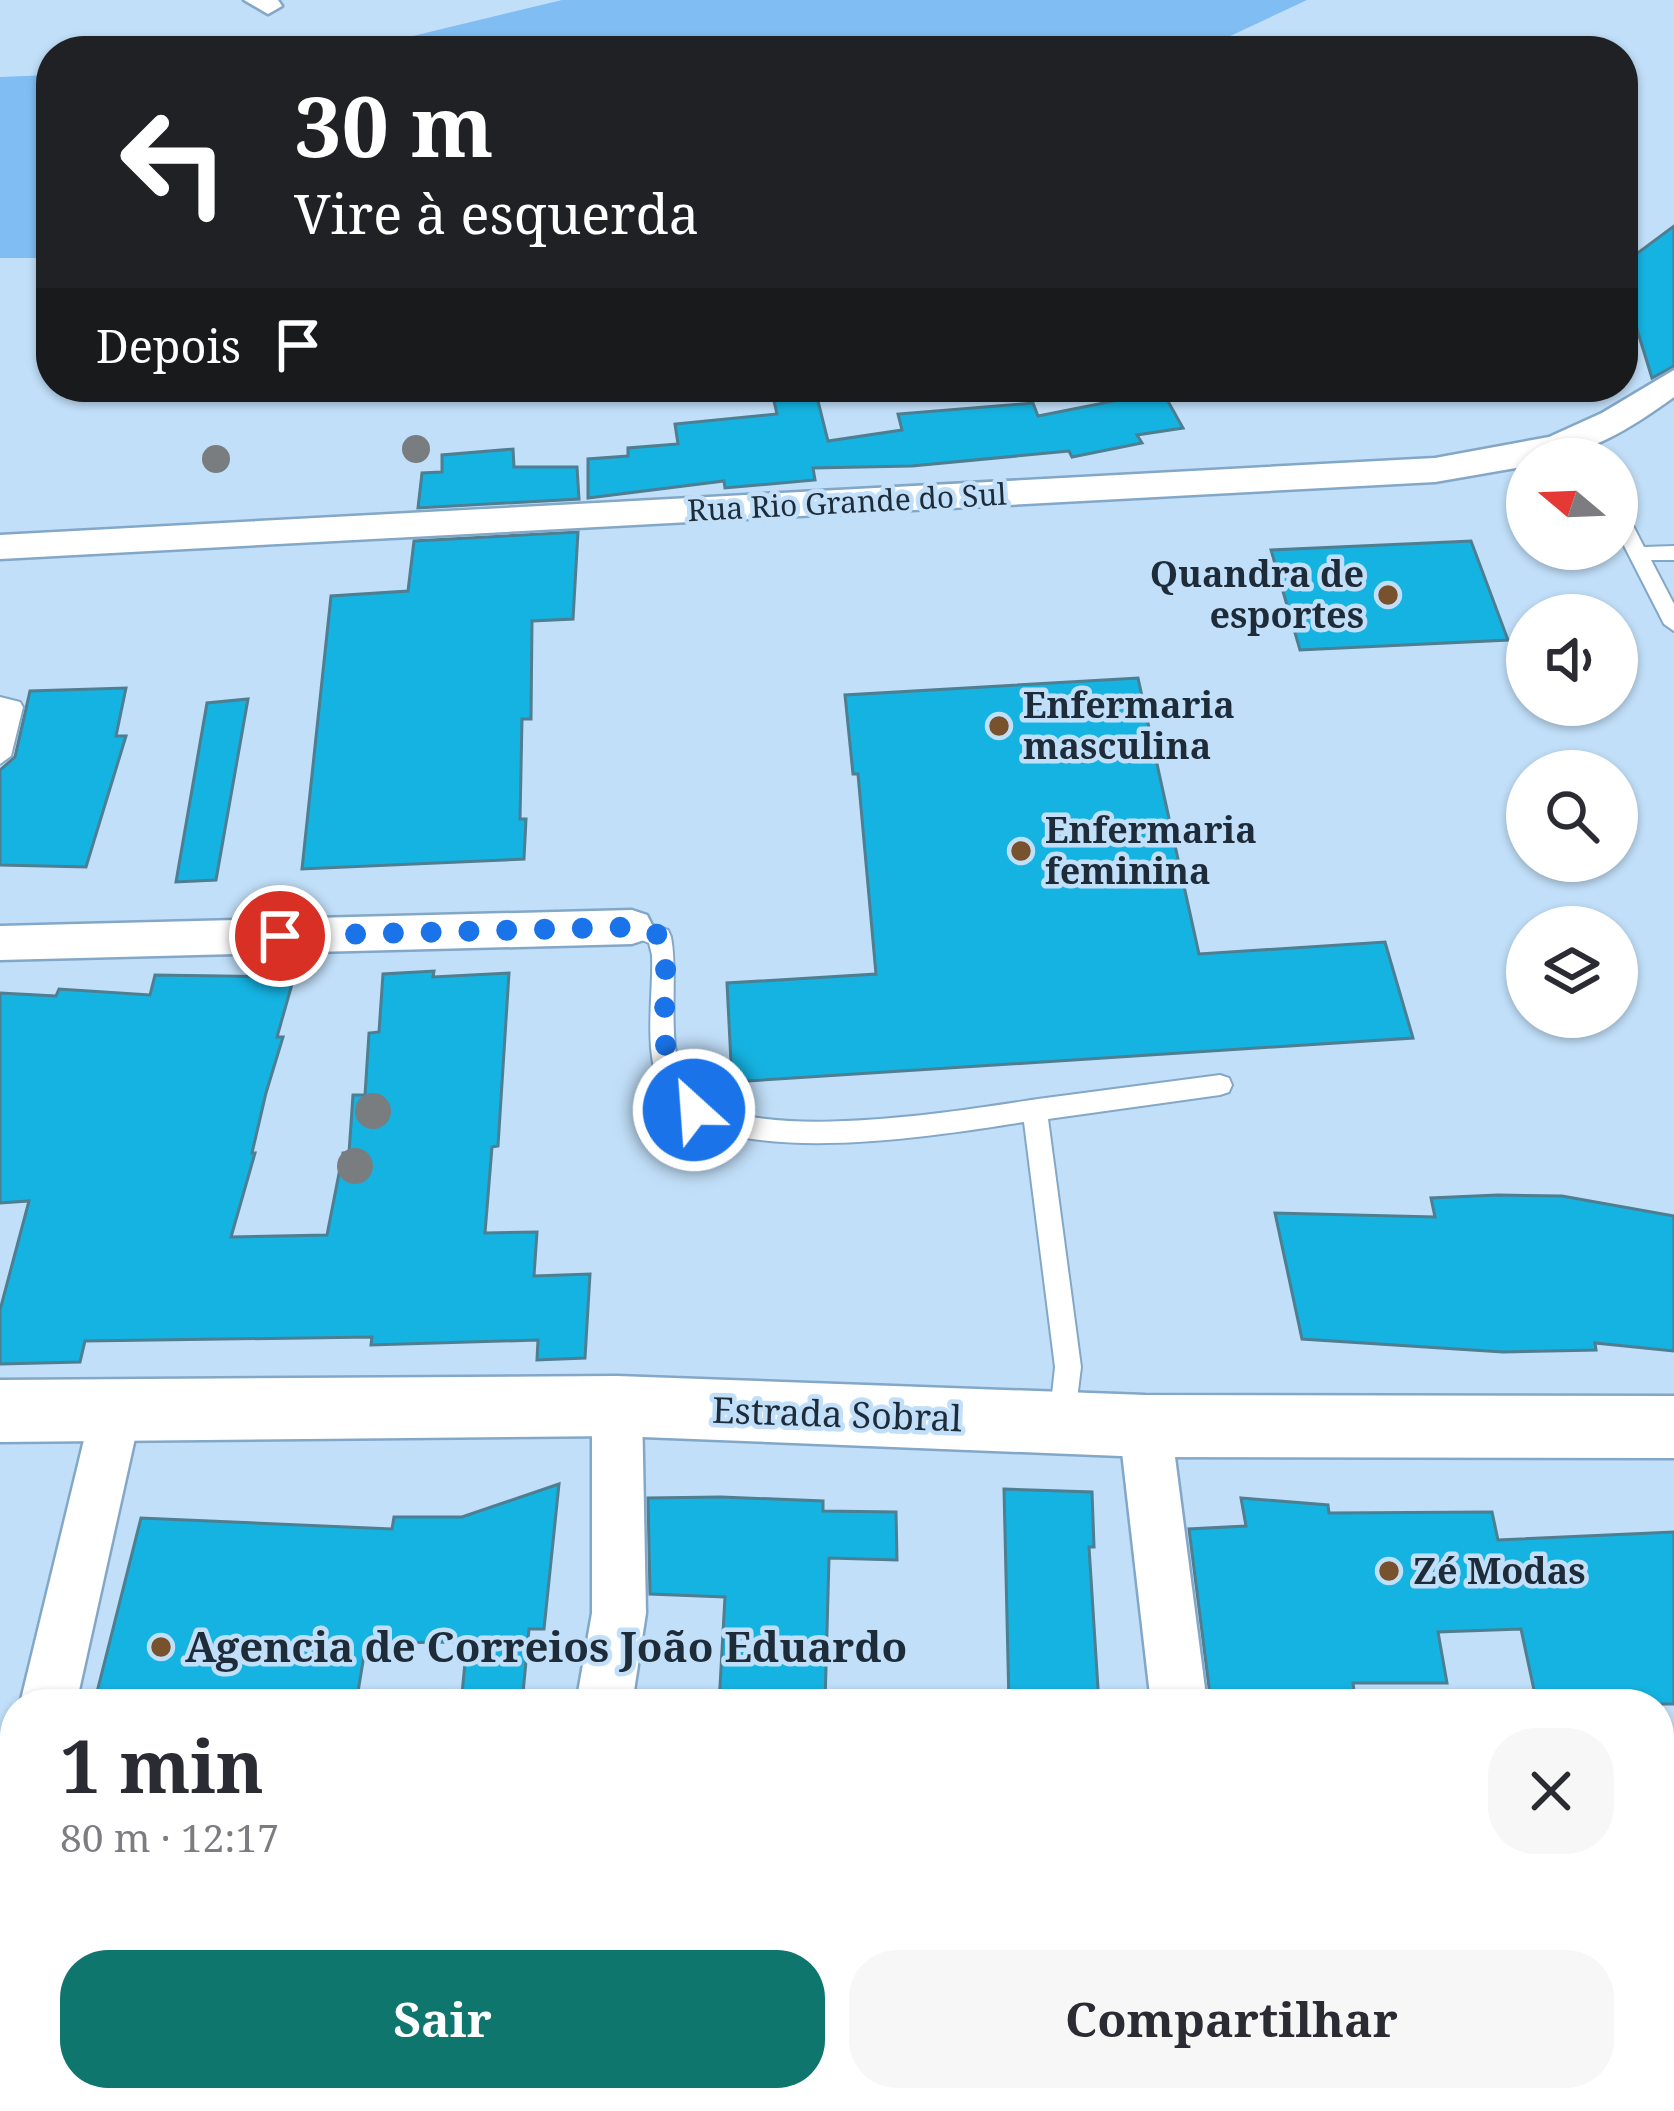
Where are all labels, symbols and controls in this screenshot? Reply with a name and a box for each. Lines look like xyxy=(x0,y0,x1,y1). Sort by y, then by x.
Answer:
text: 30 m xyxy=(294,67,494,182)
icon: left xyxy=(96,84,252,240)
text: Vire à esquerda xyxy=(294,176,699,250)
icon: arrive xyxy=(265,312,331,378)
text: Depois xyxy=(96,315,241,376)
north arrow xyxy=(1506,438,1638,570)
map controls xyxy=(1506,438,1638,1038)
street label: Rua Rio Grande do Sul xyxy=(686,473,1008,530)
place label: Quandra de esportes xyxy=(1150,549,1364,639)
marker: Quandra de esportes xyxy=(1375,582,1401,608)
button: sound xyxy=(1506,594,1638,726)
place label: Enfermaria masculina xyxy=(1023,680,1235,770)
marker: Enfermaria masculina xyxy=(986,713,1012,739)
button: search xyxy=(1506,750,1638,882)
place label: Enfermaria feminina xyxy=(1045,805,1257,895)
marker: Enfermaria feminina xyxy=(1008,838,1034,864)
pin xyxy=(229,885,331,987)
icon: arrive xyxy=(247,903,313,969)
button: layers xyxy=(1506,906,1638,1038)
position arrow xyxy=(631,1047,757,1173)
street label: Estrada Sobral xyxy=(711,1385,963,1442)
place label: Zé Modas xyxy=(1413,1546,1586,1595)
marker: Zé Modas xyxy=(1376,1558,1402,1584)
place label: Agencia de Correios João Eduardo xyxy=(185,1617,907,1674)
marker: Agencia de Correios João Eduardo xyxy=(148,1634,174,1660)
text: 1 min xyxy=(60,1716,264,1814)
button: close xyxy=(1488,1728,1614,1854)
text: 80 m · 12:17 xyxy=(60,1810,279,1863)
button: Sair xyxy=(60,1950,825,2088)
button: Compartilhar xyxy=(849,1950,1614,2088)

